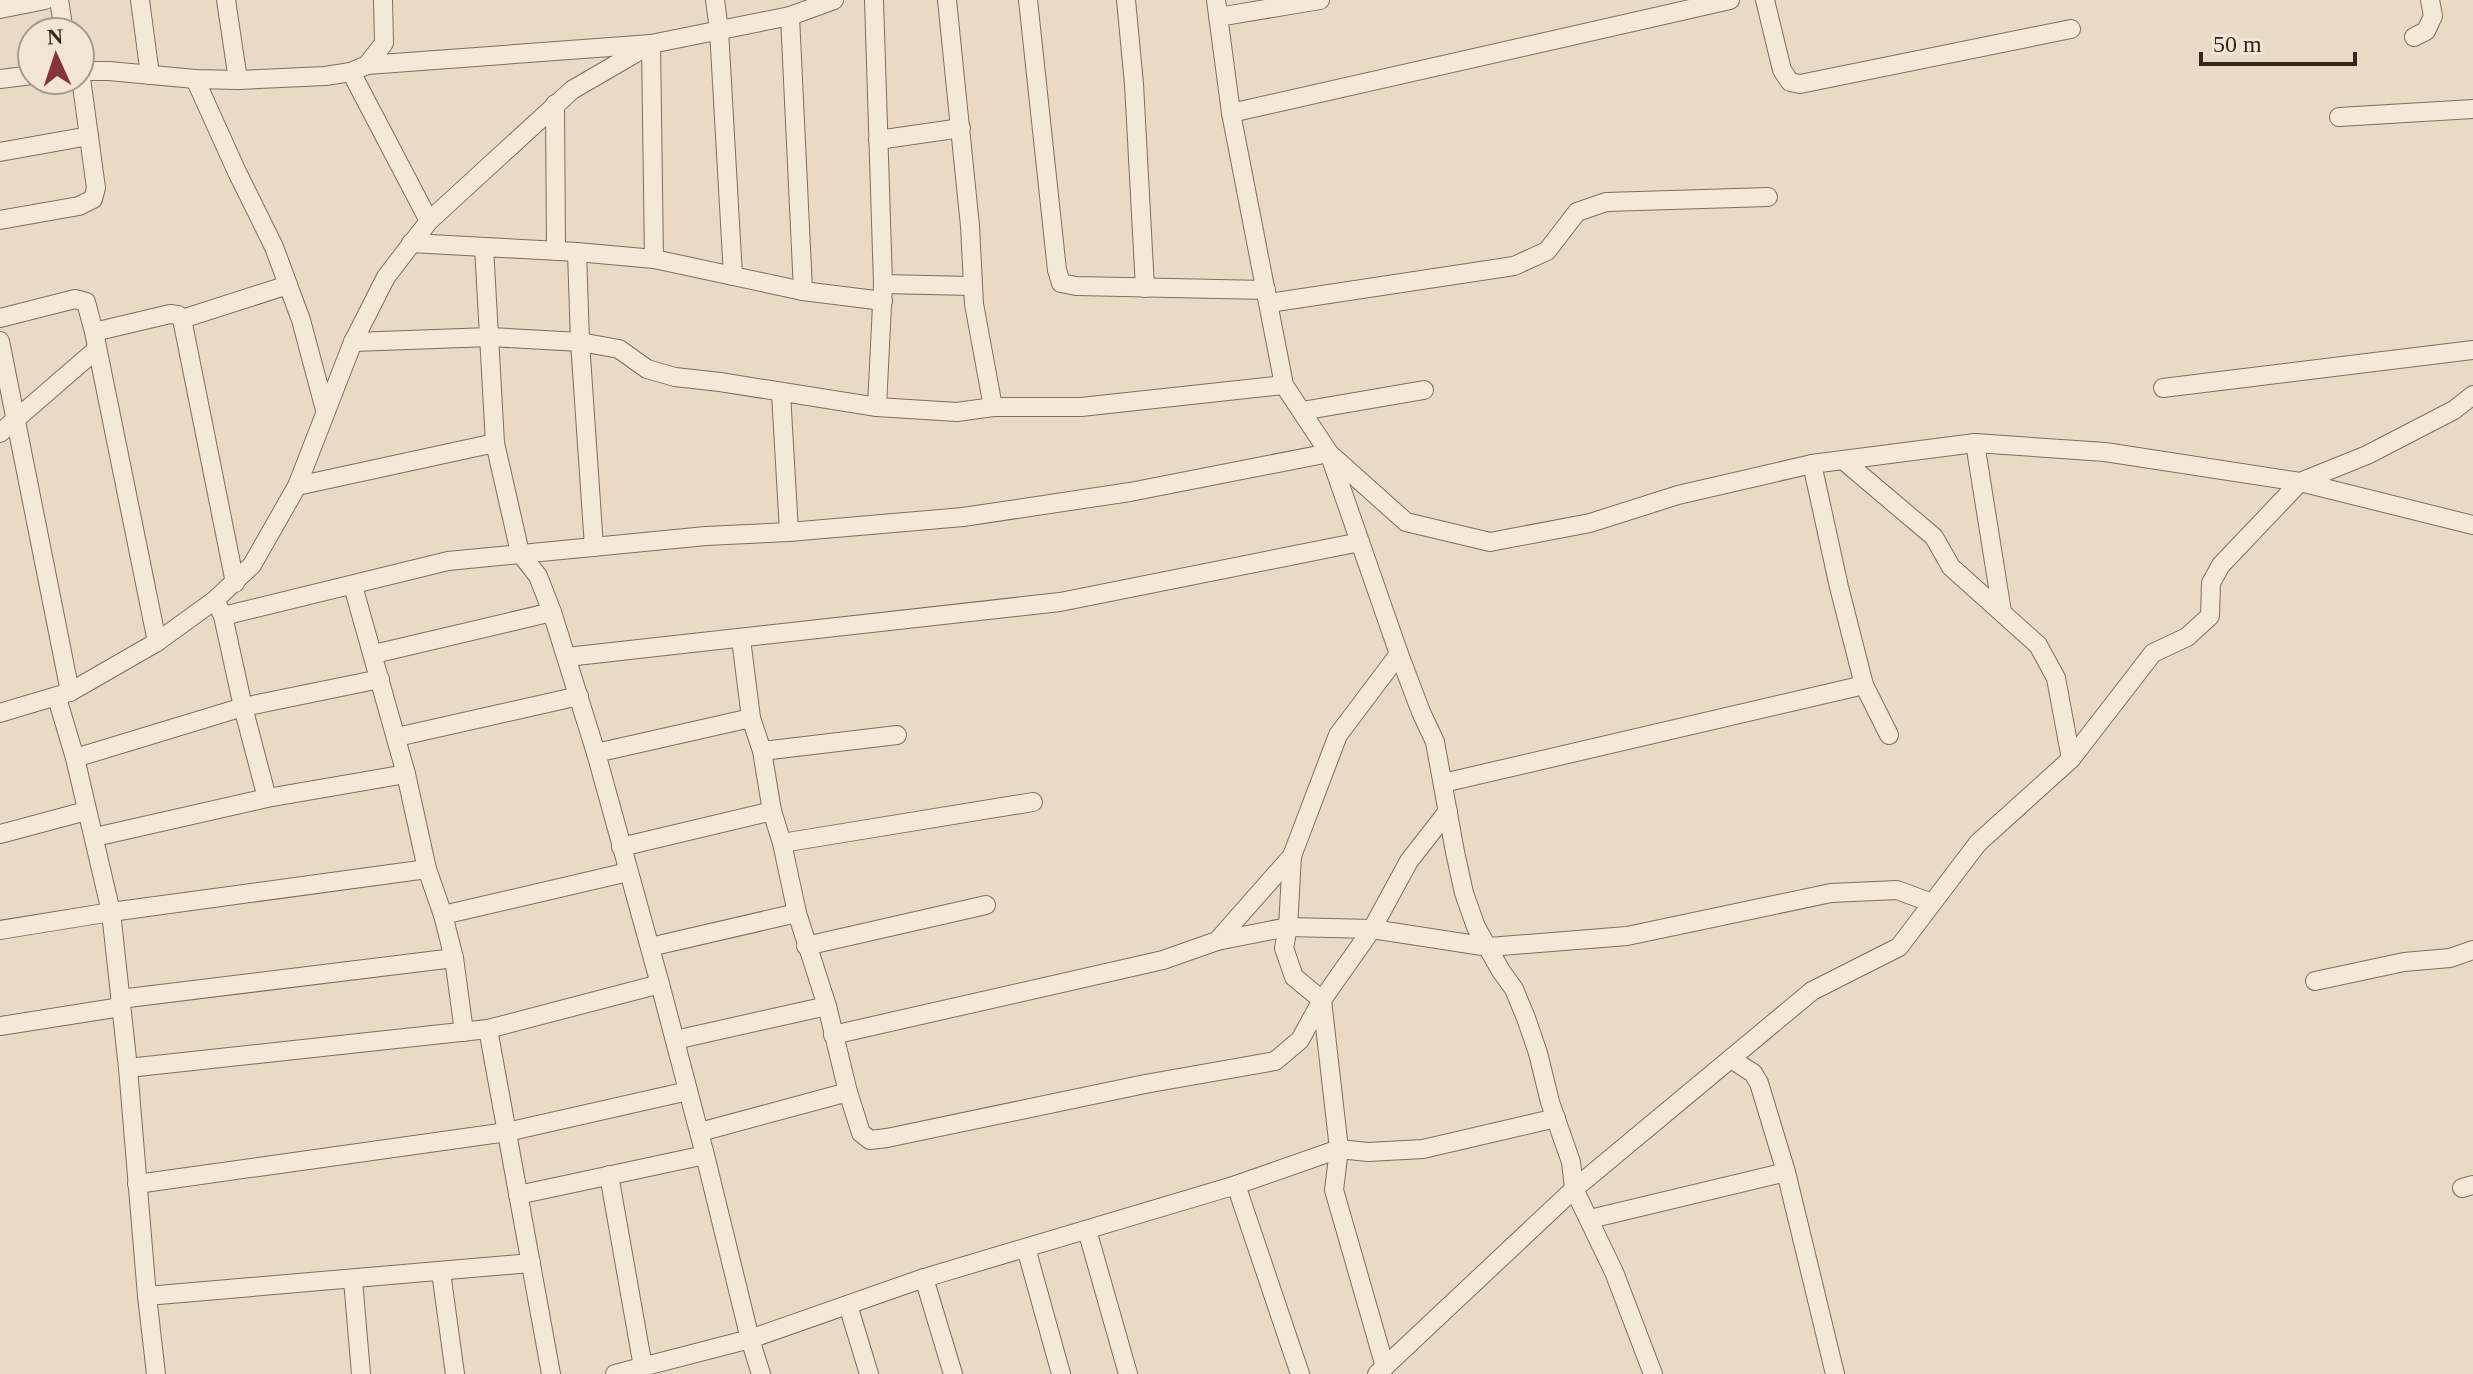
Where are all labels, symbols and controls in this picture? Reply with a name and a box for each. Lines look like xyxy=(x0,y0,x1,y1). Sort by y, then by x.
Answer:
north arrow xyxy=(16,16,96,96)
scale bar xyxy=(2201,16,2355,66)
text: N xyxy=(46,24,64,49)
text: 50 m xyxy=(2213,31,2262,57)

